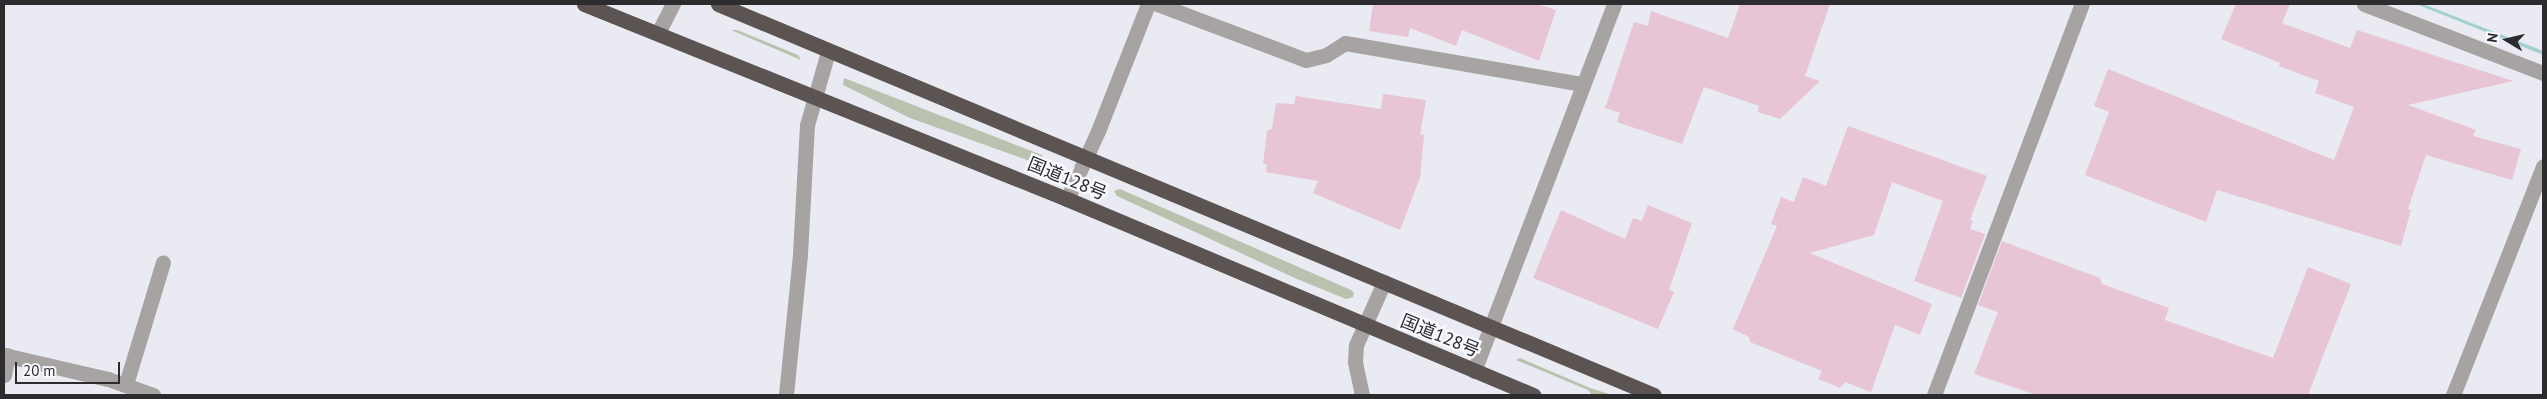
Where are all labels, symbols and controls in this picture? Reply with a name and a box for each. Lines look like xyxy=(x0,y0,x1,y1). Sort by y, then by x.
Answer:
north arrow xyxy=(2482,15,2532,65)
text: N xyxy=(2483,32,2502,44)
street label: 国道128号 xyxy=(1024,153,1110,205)
street label: 国道128号 xyxy=(1397,310,1483,362)
scale bar xyxy=(18,352,122,384)
text: 20 m xyxy=(23,361,56,380)

